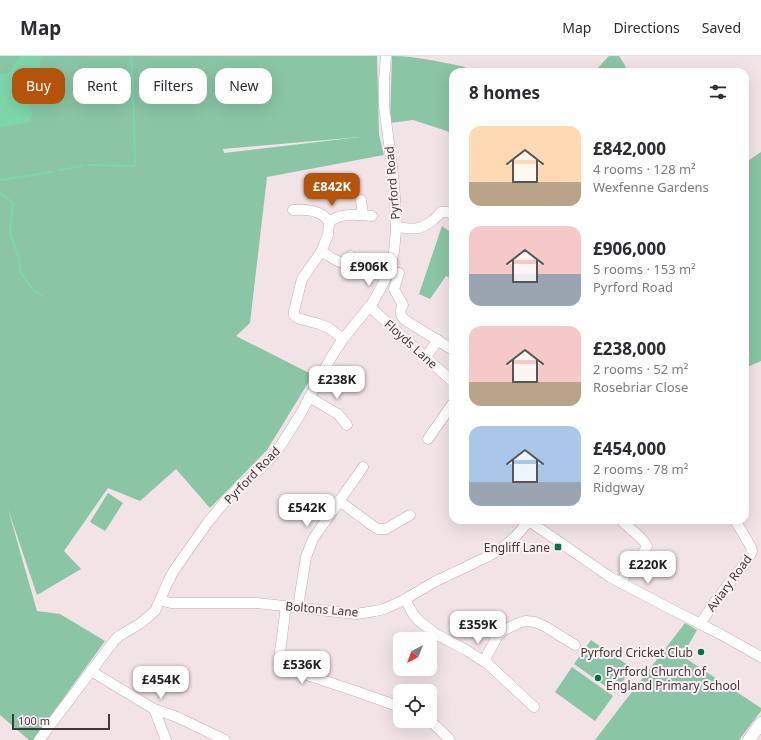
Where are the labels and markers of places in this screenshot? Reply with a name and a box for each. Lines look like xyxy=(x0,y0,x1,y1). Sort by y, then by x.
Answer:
pin: £842K xyxy=(304,173,360,207)
pin: £906K xyxy=(341,253,397,287)
pin: £238K xyxy=(309,366,365,400)
pin: £542K xyxy=(279,494,335,528)
place label: Engliff Lane xyxy=(484,539,550,556)
marker: Engliff Lane xyxy=(553,542,563,552)
pin: £220K xyxy=(620,551,676,585)
pin: £359K xyxy=(450,611,506,645)
place label: Pyrford Cricket Club xyxy=(581,644,693,661)
marker: Pyrford Cricket Club xyxy=(696,647,706,657)
pin: £536K xyxy=(274,651,330,685)
place label: Pyrford Church of England Primary School xyxy=(606,663,740,694)
pin: £454K xyxy=(133,666,189,700)
marker: Pyrford Church of England Primary School xyxy=(593,673,603,683)

